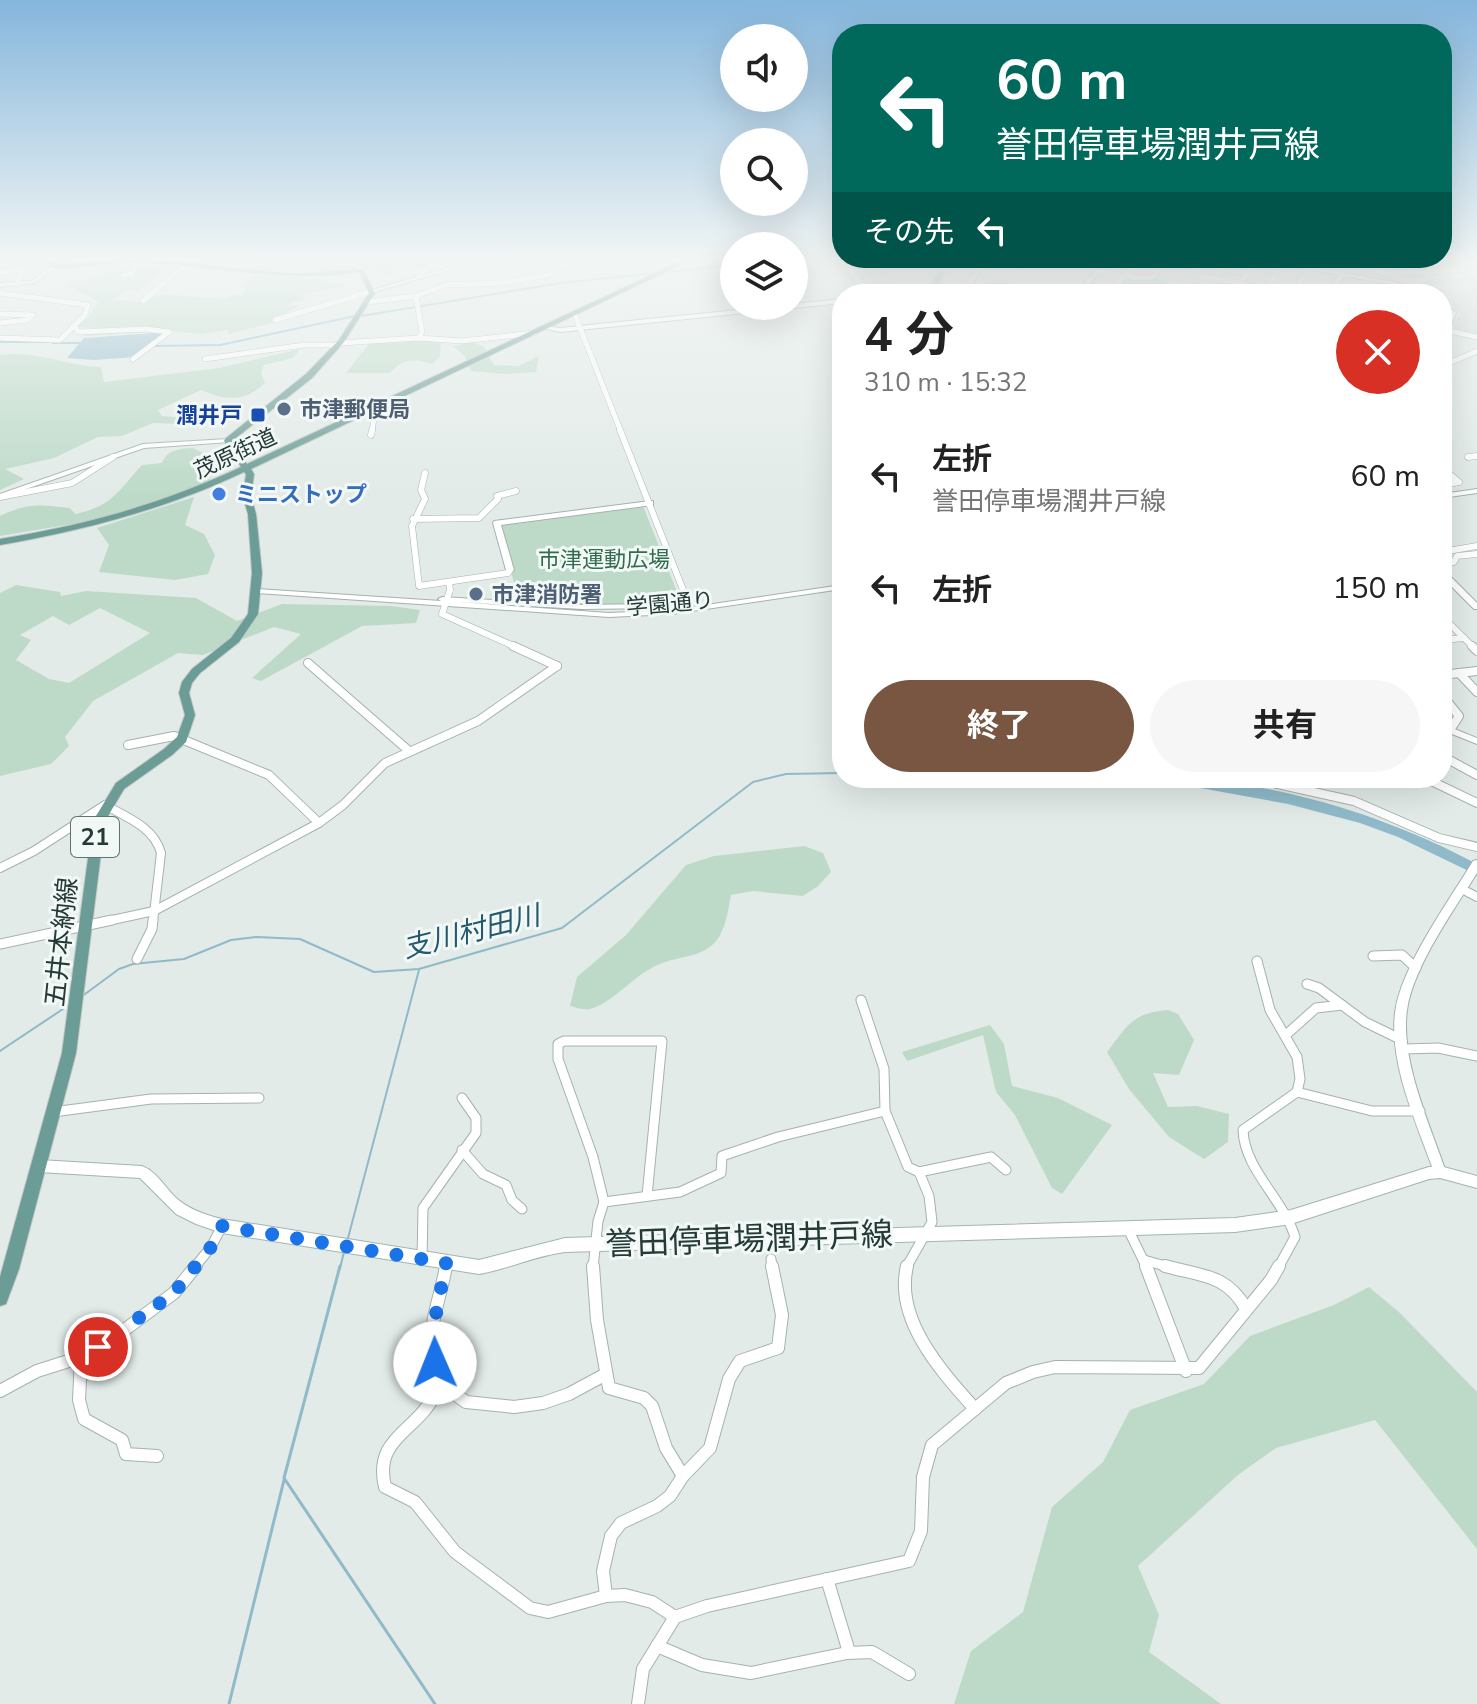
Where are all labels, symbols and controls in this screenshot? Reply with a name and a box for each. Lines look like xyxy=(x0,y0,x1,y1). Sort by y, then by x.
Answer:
map controls xyxy=(720,24,808,320)
button: sound xyxy=(720,24,808,112)
text: 60 m xyxy=(996,42,1127,119)
icon: left xyxy=(864,56,968,160)
text: 誉田停車場潤井戸線 xyxy=(996,121,1320,170)
button: search xyxy=(720,128,808,216)
icon: left xyxy=(970,208,1014,252)
text: その先 xyxy=(864,212,954,253)
button: layers xyxy=(720,232,808,320)
text: 4 分 xyxy=(864,302,954,368)
button: close xyxy=(1336,310,1420,394)
text: 310 m · 15:32 xyxy=(864,365,1027,400)
place label: 市津郵便局 xyxy=(300,395,410,425)
marker: 市津郵便局 xyxy=(275,400,293,418)
place label: 潤井戸 xyxy=(176,401,242,431)
marker: 潤井戸 xyxy=(249,406,267,424)
street label: 茂原街道 xyxy=(189,422,282,486)
text: 左折 xyxy=(932,439,992,480)
icon: left xyxy=(864,454,908,498)
text: 60 m xyxy=(1351,456,1420,497)
place label: ミニストップ xyxy=(235,480,367,510)
text: 誉田停車場潤井戸線 xyxy=(932,484,1166,519)
marker: ミニストップ xyxy=(210,485,228,503)
park label: 市津運動広場 xyxy=(538,545,670,575)
icon: left xyxy=(864,566,908,610)
text: 150 m xyxy=(1333,568,1420,609)
text: 左折 xyxy=(932,570,992,611)
place label: 市津消防署 xyxy=(492,580,602,610)
marker: 市津消防署 xyxy=(467,585,485,603)
street label: 学園通り xyxy=(625,585,715,623)
button: 終了 xyxy=(864,680,1134,772)
button: 共有 xyxy=(1150,680,1420,772)
road number: 21 xyxy=(71,817,119,857)
street label: 五井本納線 xyxy=(37,876,86,1009)
water label: 支川村田川 xyxy=(399,896,547,967)
street label: 誉田停車場潤井戸線 xyxy=(604,1213,894,1266)
pin xyxy=(64,1313,132,1381)
position arrow xyxy=(393,1321,477,1405)
icon: arrive xyxy=(76,1325,120,1369)

